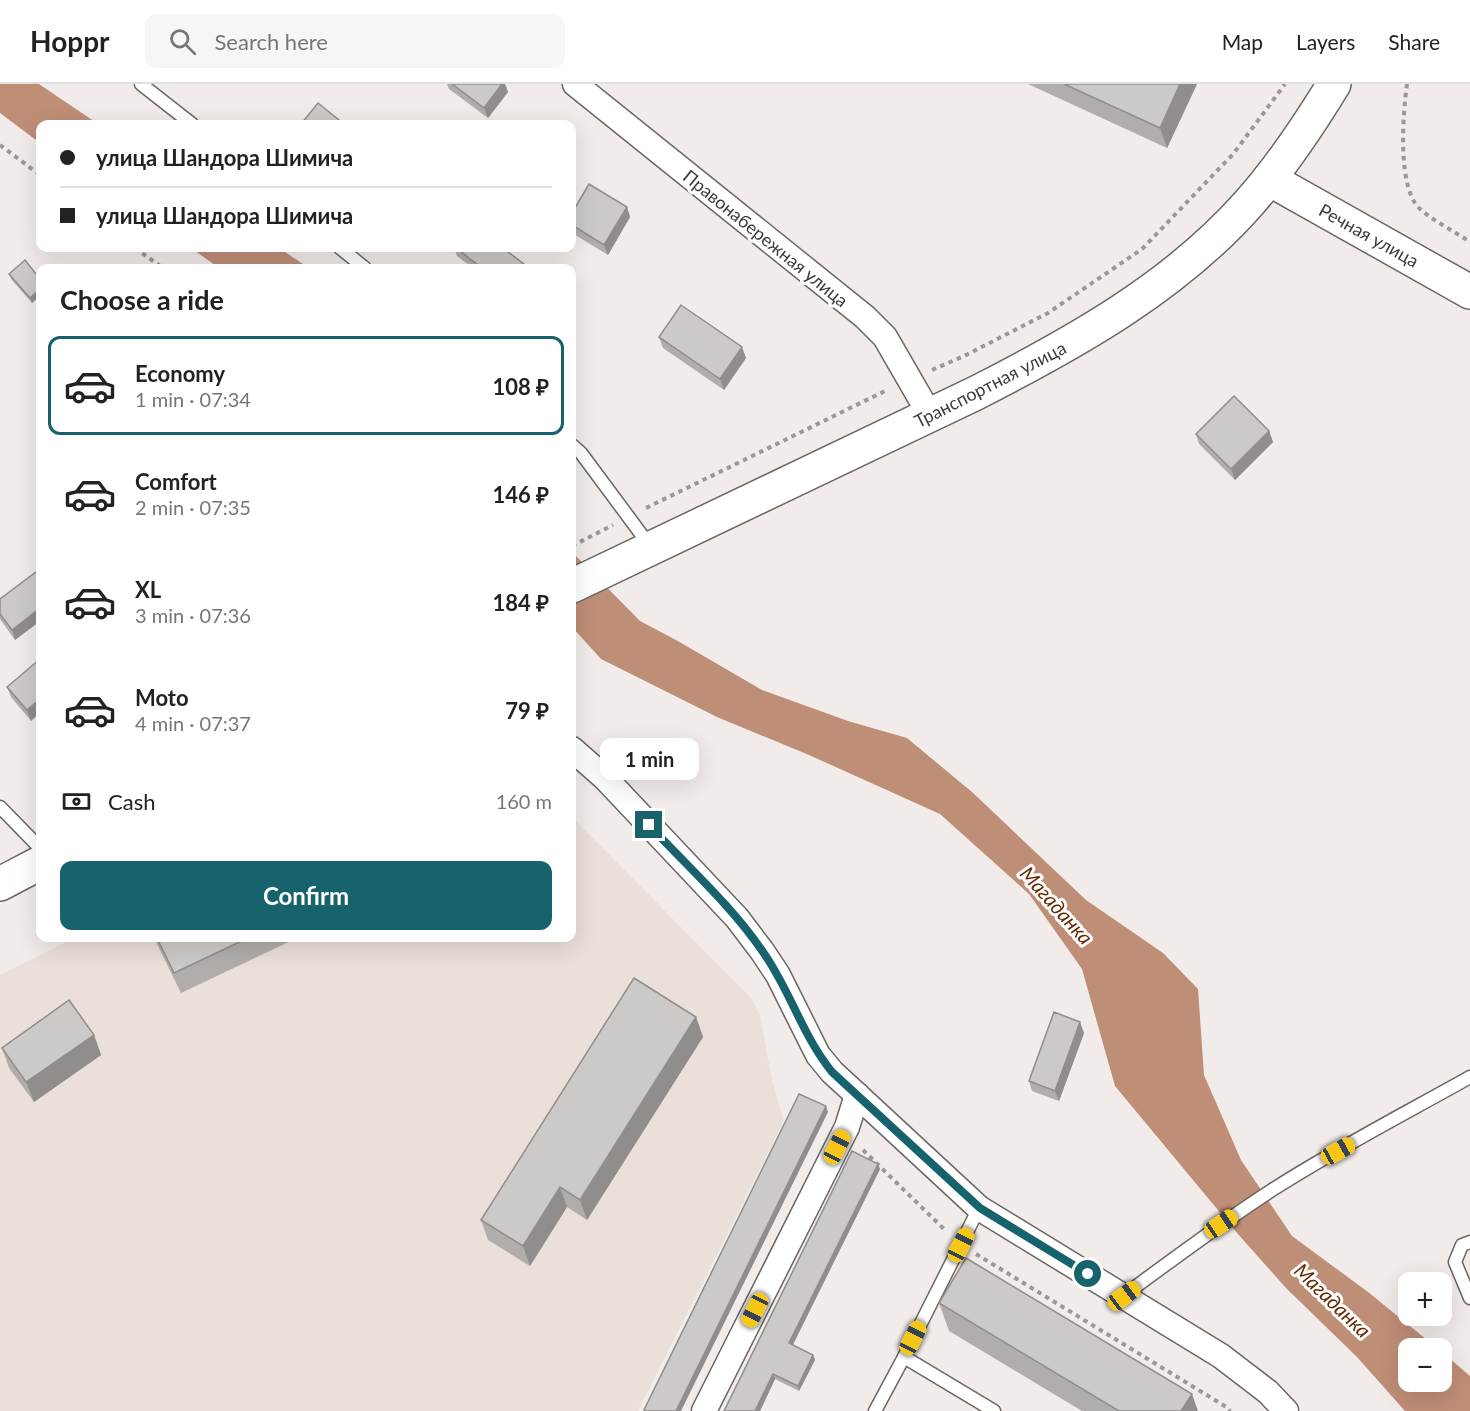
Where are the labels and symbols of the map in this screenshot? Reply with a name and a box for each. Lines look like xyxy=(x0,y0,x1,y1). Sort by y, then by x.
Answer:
street label: Правонабережная улица xyxy=(679,165,853,311)
street label: Речная улица xyxy=(1315,199,1423,271)
street label: Транспортная улица xyxy=(910,336,1070,432)
callout: 1 min xyxy=(600,738,698,780)
route end xyxy=(635,811,662,838)
water label: Магаданка xyxy=(1016,861,1098,949)
car xyxy=(821,1127,853,1167)
car xyxy=(1318,1134,1358,1168)
car xyxy=(1201,1206,1241,1242)
car xyxy=(945,1225,977,1265)
water label: Магаданка xyxy=(1290,1258,1376,1342)
route start xyxy=(1074,1260,1101,1287)
car xyxy=(1104,1278,1144,1314)
car xyxy=(739,1290,771,1330)
car xyxy=(897,1318,929,1358)

